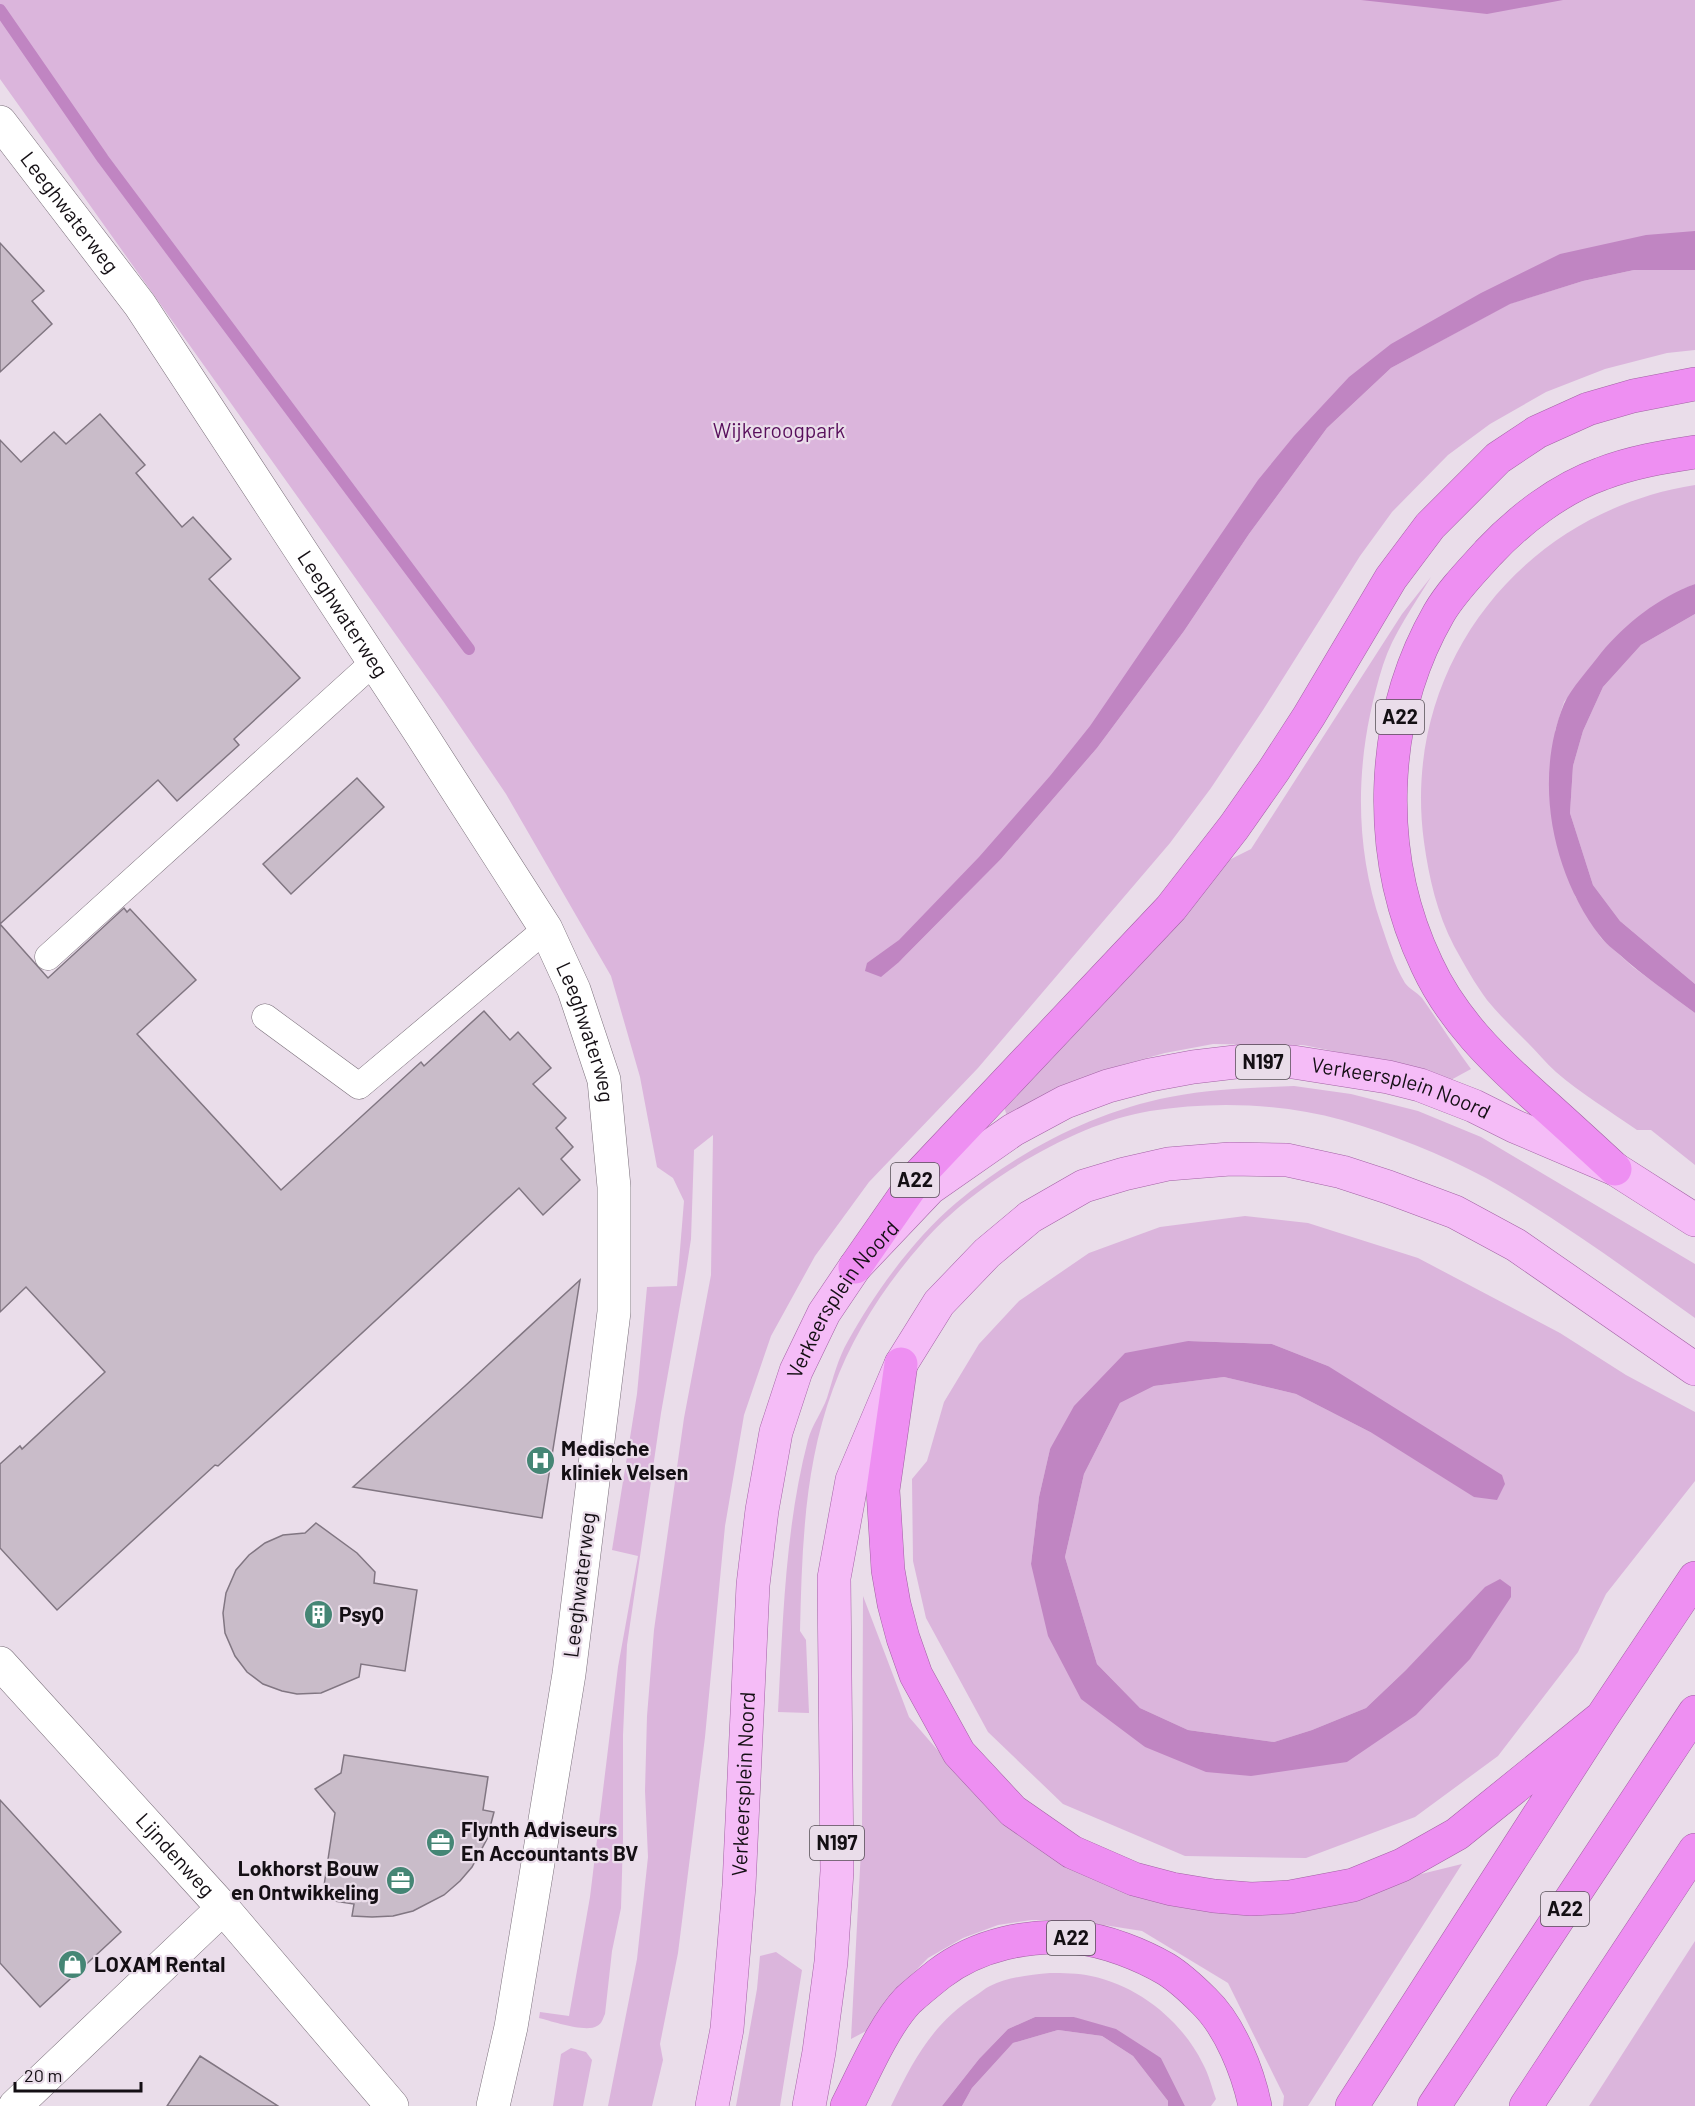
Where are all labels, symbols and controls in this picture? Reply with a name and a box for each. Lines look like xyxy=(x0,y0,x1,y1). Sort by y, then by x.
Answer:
street label: Leeghwaterweg xyxy=(16,146,125,277)
park label: Wijkeroogpark xyxy=(713,417,845,442)
street label: Leeghwaterweg xyxy=(293,545,394,681)
road number: A22 xyxy=(1376,700,1424,734)
street label: Leeghwaterweg xyxy=(552,958,620,1103)
road number: N197 xyxy=(1236,1045,1290,1079)
street label: Verkeersplein Noord xyxy=(1310,1051,1495,1123)
road number: A22 xyxy=(891,1163,939,1197)
street label: Verkeersplein Noord xyxy=(781,1215,903,1381)
place label: Medische kliniek Velsen xyxy=(561,1435,688,1484)
hospital icon: Medische kliniek Velsen xyxy=(524,1445,556,1477)
street label: Leeghwaterweg xyxy=(557,1511,600,1659)
building icon: PsyQ xyxy=(302,1599,334,1631)
place label: PsyQ xyxy=(339,1601,384,1626)
street label: Verkeersplein Noord xyxy=(725,1691,759,1877)
street label: Lijndenweg xyxy=(132,1807,221,1901)
place label: Flynth Adviseurs En Accountants BV xyxy=(461,1816,638,1865)
office icon: Flynth Adviseurs En Accountants BV xyxy=(424,1826,456,1858)
road number: N197 xyxy=(810,1826,864,1860)
place label: Lokhorst Bouw en Ontwikkeling xyxy=(231,1855,379,1904)
office icon: Lokhorst Bouw en Ontwikkeling xyxy=(384,1865,416,1897)
road number: A22 xyxy=(1541,1892,1589,1926)
road number: A22 xyxy=(1047,1921,1095,1955)
shop icon: LOXAM Rental xyxy=(57,1949,89,1981)
place label: LOXAM Rental xyxy=(94,1951,225,1976)
scale bar xyxy=(15,2055,141,2093)
text: 20 m xyxy=(24,2064,62,2086)

